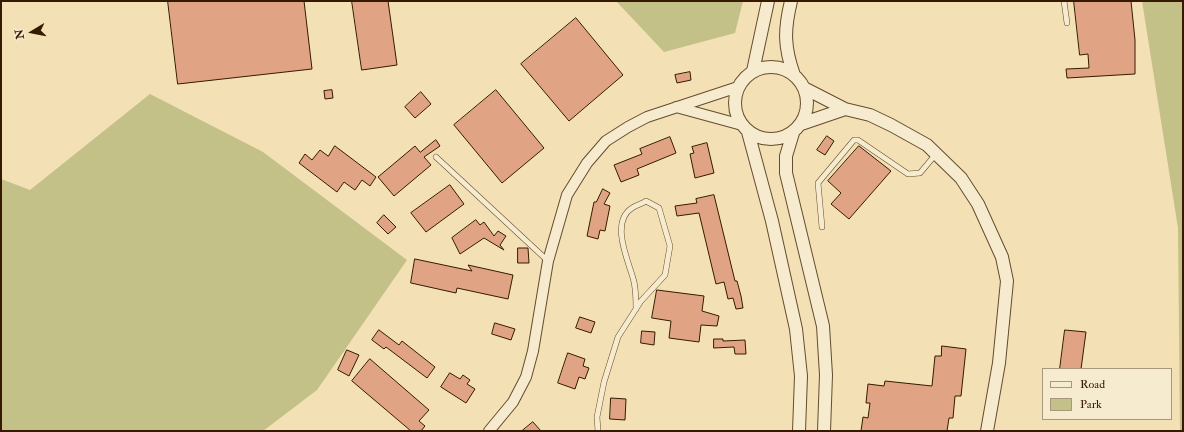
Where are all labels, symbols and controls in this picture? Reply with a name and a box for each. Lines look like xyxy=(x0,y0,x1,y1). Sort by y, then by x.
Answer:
north arrow xyxy=(12,12,52,52)
text: N xyxy=(12,28,27,40)
legend xyxy=(1042,368,1172,420)
text: Road xyxy=(1080,377,1105,392)
text: Park xyxy=(1080,397,1102,412)

